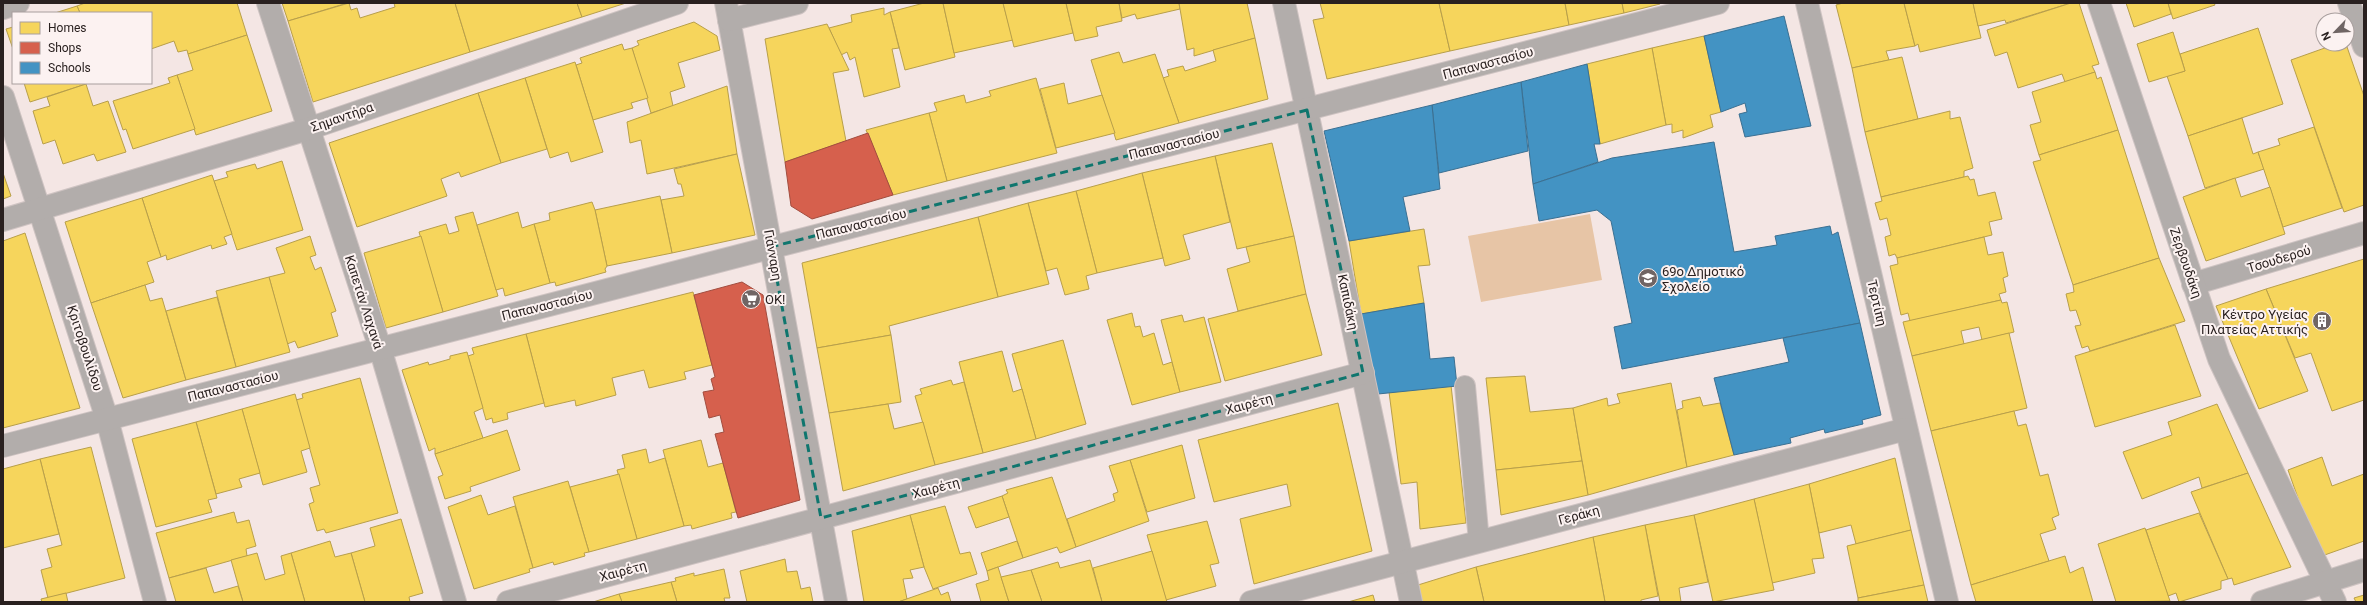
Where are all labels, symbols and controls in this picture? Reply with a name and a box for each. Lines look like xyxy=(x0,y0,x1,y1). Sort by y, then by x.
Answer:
legend xyxy=(12,12,152,84)
north arrow xyxy=(2315,12,2355,52)
text: Homes xyxy=(48,21,86,35)
text: N xyxy=(2319,30,2334,42)
text: Shops xyxy=(48,41,82,55)
street label: Παπαναστασίου xyxy=(1441,44,1535,82)
text: Schools xyxy=(48,61,91,75)
street label: Σημαντήρα xyxy=(309,99,376,135)
street label: Παπαναστασίου xyxy=(1127,125,1221,163)
street label: Παπαναστασίου xyxy=(814,205,908,243)
street label: Ζερβουδάκη xyxy=(2167,226,2205,300)
street label: Γιάνναρη xyxy=(761,228,785,282)
street label: Τσουδερού xyxy=(2246,242,2312,276)
street label: Καπετάν Λαχανά xyxy=(342,253,386,351)
place label: 69ο Δημοτικό Σχολείο xyxy=(1662,264,1744,294)
school or university icon: 69ο Δημοτικό Σχολείο xyxy=(1637,267,1659,289)
street label: Καπιδάκη xyxy=(1335,273,1361,331)
street label: Τερτίπη xyxy=(1864,278,1890,328)
street label: Παπαναστασίου xyxy=(500,286,594,324)
supermarket icon: OK! xyxy=(740,288,762,310)
place label: OK! xyxy=(765,292,785,307)
street label: Κριτοβουλίδου xyxy=(64,303,106,393)
place label: Κέντρο Υγείας Πλατείας Αττικής xyxy=(2201,307,2308,337)
building icon: Κέντρο Υγείας Πλατείας Αττικής xyxy=(2311,310,2333,332)
street label: Παπαναστασίου xyxy=(186,367,280,405)
street label: Χαιρέτη xyxy=(1224,391,1274,417)
street label: Χαιρέτη xyxy=(911,475,961,501)
street label: Γεράκη xyxy=(1557,502,1601,528)
street label: Χαιρέτη xyxy=(598,558,648,584)

